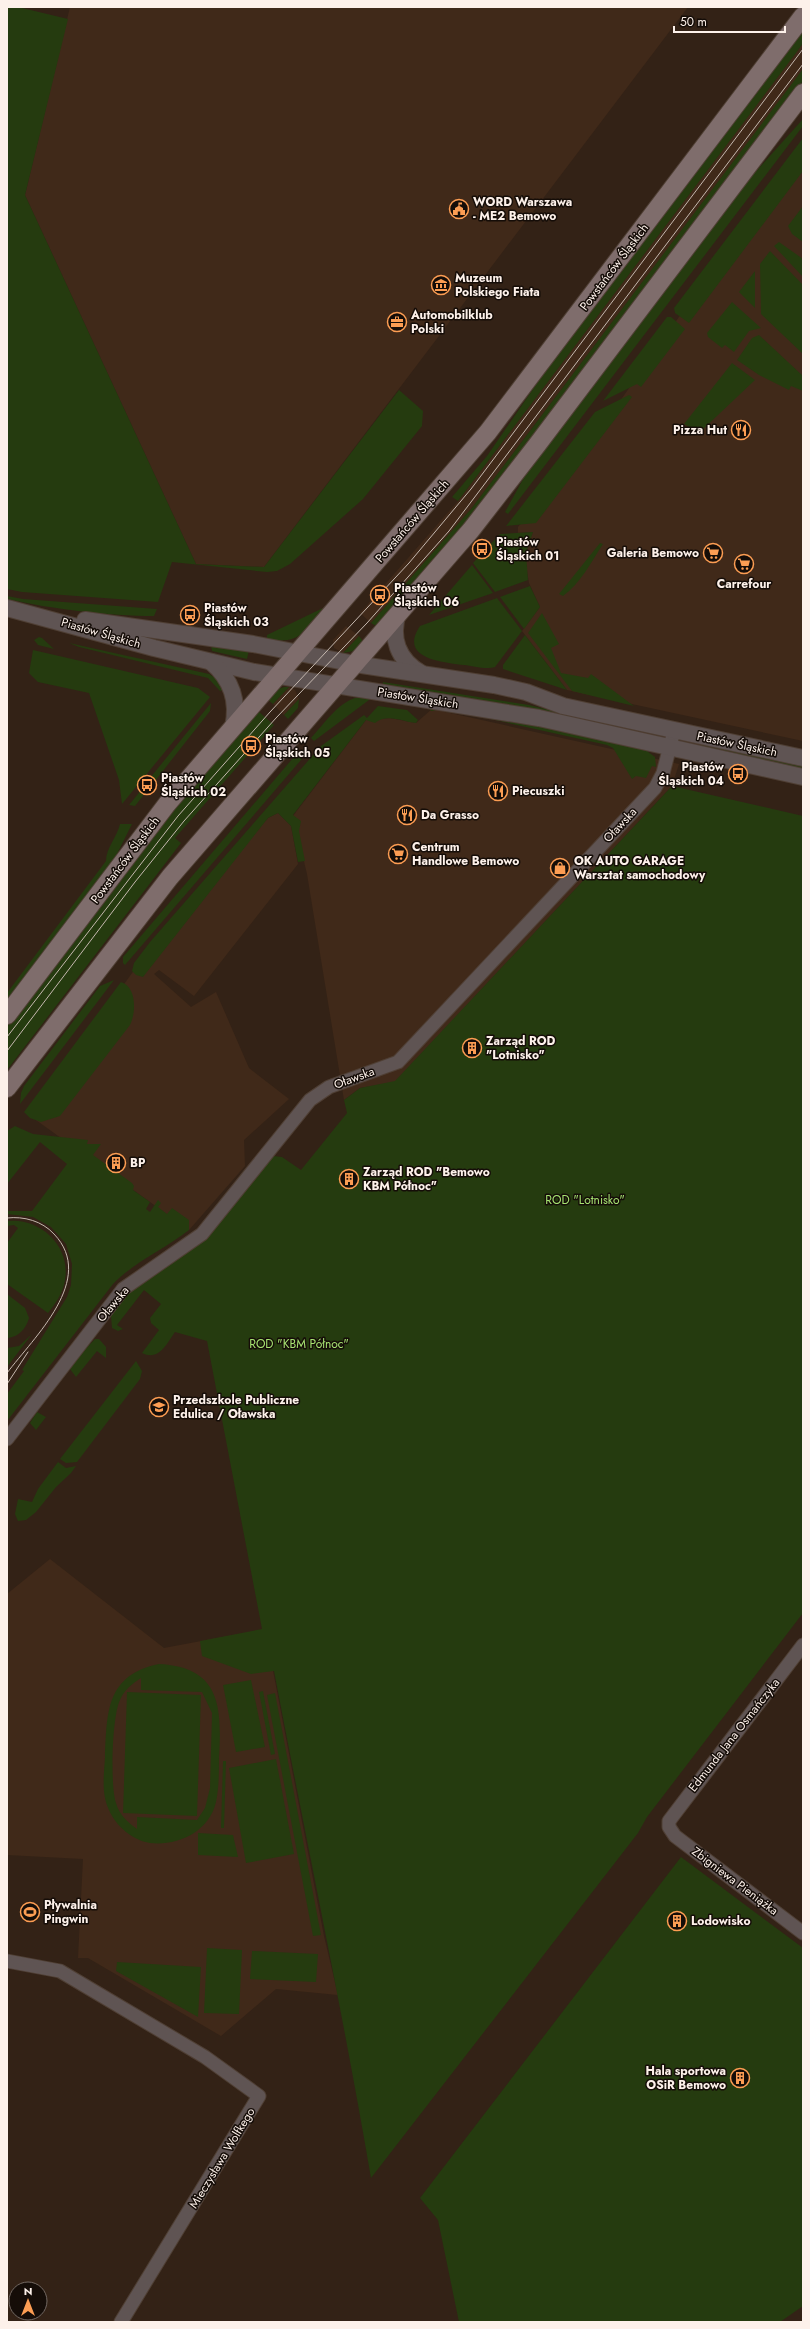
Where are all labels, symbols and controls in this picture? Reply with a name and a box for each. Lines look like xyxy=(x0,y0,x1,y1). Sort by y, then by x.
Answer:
scale bar xyxy=(674,8,785,34)
text: 50 m xyxy=(680,13,707,31)
place label: WORD Warszawa - ME2 Bemowo xyxy=(473,193,572,225)
public building icon: WORD Warszawa - ME2 Bemowo xyxy=(448,198,470,220)
street label: Powstańców Śląskich xyxy=(575,220,653,314)
place label: Muzeum Polskiego Fiata xyxy=(455,269,540,301)
museum icon: Muzeum Polskiego Fiata xyxy=(430,274,452,296)
place label: Automobilklub Polski xyxy=(410,306,493,338)
office icon: Automobilklub Polski xyxy=(386,311,408,333)
restaurant icon: Pizza Hut xyxy=(730,419,752,441)
place label: Pizza Hut xyxy=(673,421,727,439)
street label: Powstańców Śląskich xyxy=(371,476,453,566)
place label: Piastów Śląskich 01 xyxy=(496,533,559,565)
bus stop icon: Piastów Śląskich 01 xyxy=(471,538,493,560)
supermarket icon: Galeria Bemowo xyxy=(702,542,724,564)
place label: Galeria Bemowo xyxy=(607,544,699,562)
supermarket icon: Carrefour xyxy=(733,553,755,575)
place label: Carrefour xyxy=(717,575,771,593)
place label: Piastów Śląskich 06 xyxy=(394,579,459,611)
bus stop icon: Piastów Śląskich 06 xyxy=(369,584,391,606)
place label: Piastów Śląskich 03 xyxy=(204,599,269,631)
bus stop icon: Piastów Śląskich 03 xyxy=(179,604,201,626)
street label: Piastów Śląskich xyxy=(59,613,143,653)
street label: Piastów Śląskich xyxy=(376,683,460,713)
street label: Piastów Śląskich xyxy=(695,727,779,761)
place label: Piastów Śląskich 05 xyxy=(265,730,330,762)
bus stop icon: Piastów Śląskich 05 xyxy=(240,735,262,757)
place label: Piastów Śląskich 04 xyxy=(658,758,725,790)
bus stop icon: Piastów Śląskich 04 xyxy=(727,763,749,785)
place label: Piastów Śląskich 02 xyxy=(161,769,226,801)
bus stop icon: Piastów Śląskich 02 xyxy=(136,774,158,796)
restaurant icon: Piecuszki xyxy=(487,780,509,802)
place label: Piecuszki xyxy=(512,782,564,800)
street label: Oławska xyxy=(599,803,641,847)
restaurant icon: Da Grasso xyxy=(396,804,418,826)
place label: Da Grasso xyxy=(421,806,479,824)
street label: Powstańców Śląskich xyxy=(86,813,164,907)
place label: Centrum Handlowe Bemowo xyxy=(412,838,519,870)
supermarket icon: Centrum Handlowe Bemowo xyxy=(387,843,409,865)
place label: OK AUTO GARAGE Warsztat samochodowy xyxy=(574,852,706,884)
shop icon: OK AUTO GARAGE Warsztat samochodowy xyxy=(549,857,571,879)
place label: Zarząd ROD "Lotnisko" xyxy=(486,1032,556,1064)
building icon: Zarząd ROD "Lotnisko" xyxy=(461,1037,483,1059)
street label: Oławska xyxy=(331,1062,377,1094)
building icon: BP xyxy=(105,1152,127,1174)
place label: BP xyxy=(130,1154,146,1172)
place label: Zarząd ROD "Bemowo KBM Północ" xyxy=(363,1163,490,1195)
building icon: Zarząd ROD "Bemowo KBM Północ" xyxy=(338,1168,360,1190)
park label: ROD "Lotnisko" xyxy=(545,1191,625,1209)
street label: Oławska xyxy=(93,1282,134,1326)
park label: ROD "KBM Północ" xyxy=(249,1335,349,1353)
place label: Przedszkole Publiczne Edulica / Oławska xyxy=(173,1391,299,1423)
school or university icon: Przedszkole Publiczne Edulica / Oławska xyxy=(148,1396,170,1418)
street label: Edmunda Jana Osmańczyka xyxy=(684,1674,784,1795)
street label: Zbigniewa Pieniążka xyxy=(688,1843,782,1920)
place label: Pływalnia Pingwin xyxy=(44,1896,97,1928)
sports icon: Pływalnia Pingwin xyxy=(19,1901,41,1923)
building icon: Lodowisko xyxy=(666,1910,688,1932)
place label: Lodowisko xyxy=(691,1912,750,1930)
place label: Hala sportowa OSiR Bemowo xyxy=(646,2062,726,2094)
building icon: Hala sportowa OSiR Bemowo xyxy=(729,2067,751,2089)
street label: Mieczysława Wolfkego xyxy=(185,2104,260,2212)
north arrow xyxy=(8,2281,48,2321)
text: N xyxy=(24,2283,32,2299)

